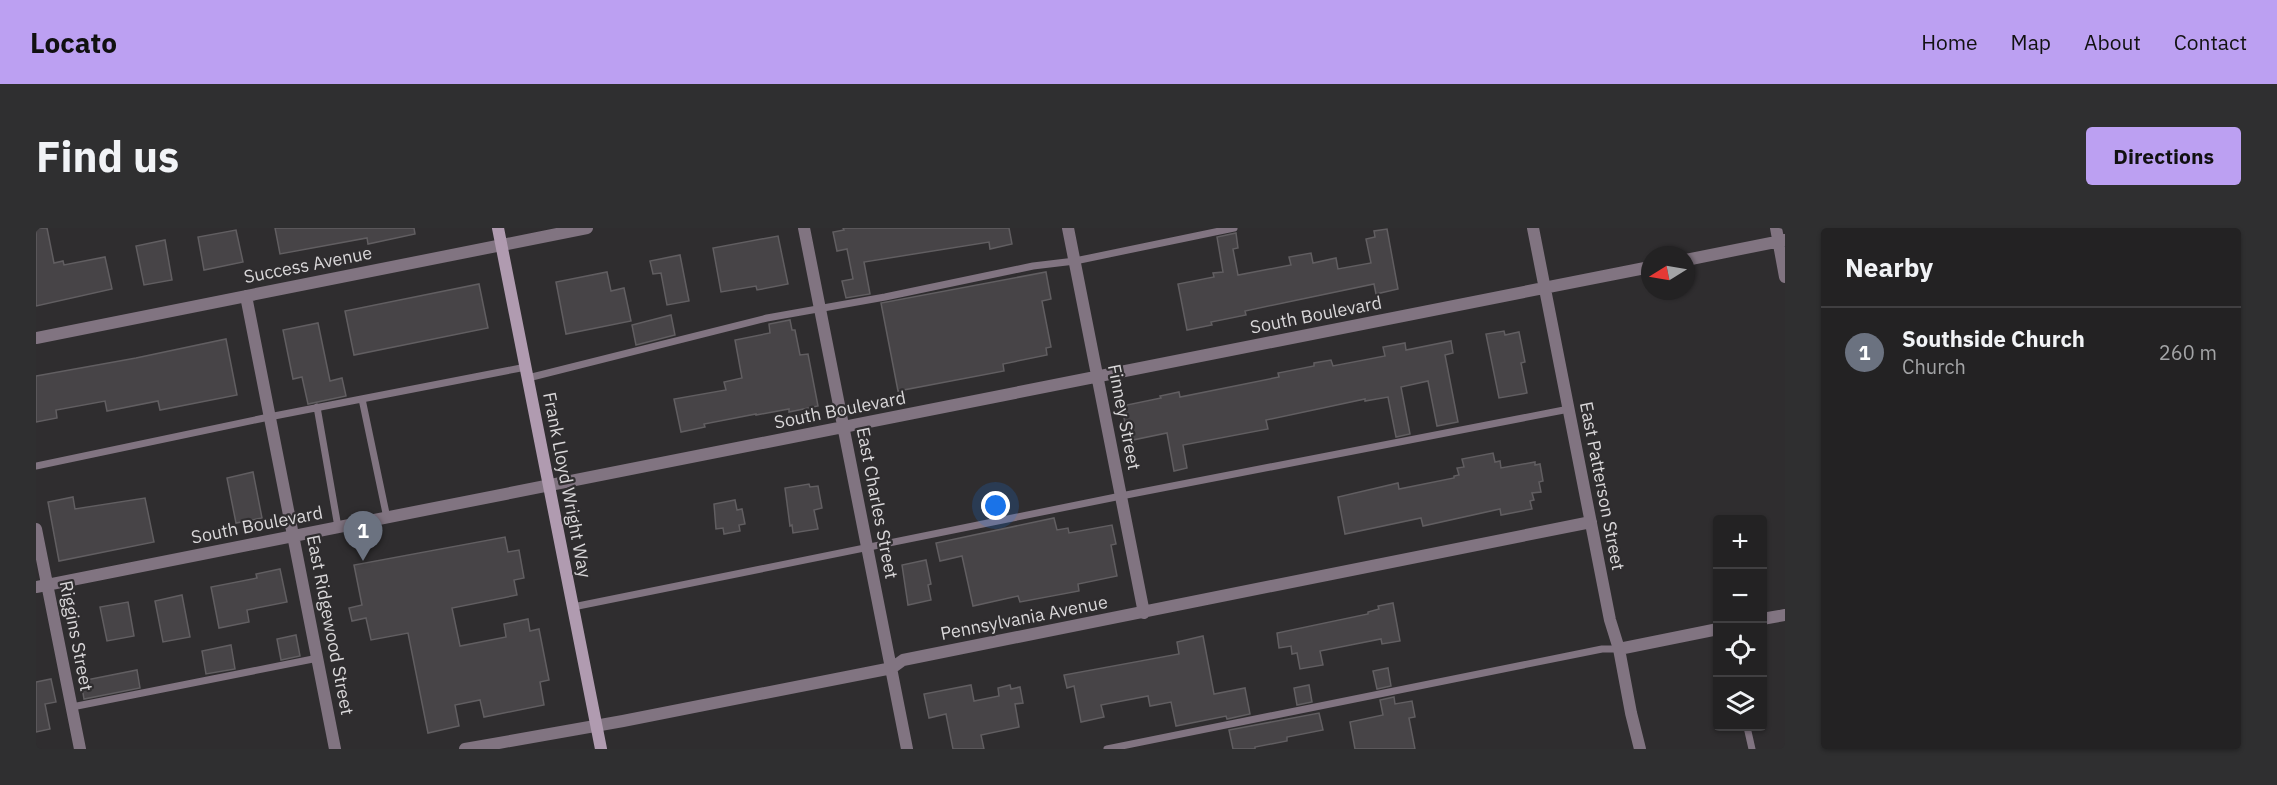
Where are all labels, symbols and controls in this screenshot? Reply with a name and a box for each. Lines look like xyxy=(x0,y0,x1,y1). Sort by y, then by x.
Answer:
text: Locato xyxy=(30,24,117,61)
text: Home xyxy=(1921,28,1978,56)
text: Map xyxy=(2011,28,2051,56)
text: About xyxy=(2084,28,2141,56)
text: Contact xyxy=(2174,28,2247,56)
button: Directions xyxy=(2086,127,2241,185)
text: Find us xyxy=(36,129,179,184)
street label: Success Avenue xyxy=(242,241,374,288)
north arrow xyxy=(1641,246,1695,300)
text: Nearby xyxy=(1845,250,1933,284)
street label: South Boulevard xyxy=(1248,290,1384,339)
text: Southside Church xyxy=(1902,324,2085,353)
text: 1 xyxy=(1859,339,1871,366)
text: 260 m xyxy=(2159,339,2217,366)
text: Church xyxy=(1902,353,1966,380)
street label: Finney Street xyxy=(1103,362,1146,472)
street label: South Boulevard xyxy=(772,385,908,434)
street label: Frank Lloyd Wright Way xyxy=(538,390,597,580)
street label: East Patterson Street xyxy=(1575,400,1630,572)
street label: East Charles Street xyxy=(851,425,903,581)
your location xyxy=(981,491,1010,520)
street label: South Boulevard xyxy=(189,500,325,549)
pin: 1 xyxy=(344,512,382,561)
map controls xyxy=(1713,515,1767,731)
button: + xyxy=(1713,515,1767,569)
street label: East Ridgewood Street xyxy=(302,533,359,717)
button: − xyxy=(1713,569,1767,623)
street label: Riggins Street xyxy=(54,579,98,693)
street label: Pennsylvania Avenue xyxy=(938,590,1110,645)
button: locate xyxy=(1713,623,1767,677)
button: layers xyxy=(1713,677,1767,731)

